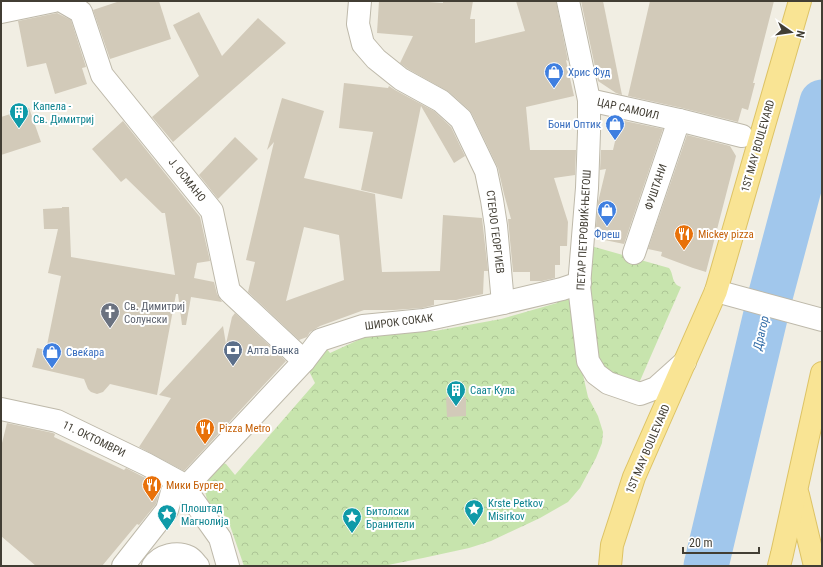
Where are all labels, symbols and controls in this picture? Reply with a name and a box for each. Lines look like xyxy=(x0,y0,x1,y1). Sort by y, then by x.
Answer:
north arrow xyxy=(771,12,811,52)
text: N xyxy=(793,29,807,39)
shop icon: Хрис Фуд xyxy=(543,61,565,89)
place label: Хрис Фуд xyxy=(568,66,610,79)
street label: ЦАР САМОИЛ xyxy=(596,96,660,122)
street label: 1ST MAY BOULEVARD xyxy=(739,98,777,194)
place label: Капела - Св. Димитриј xyxy=(33,100,94,126)
building icon: Капела - Св. Димитриј xyxy=(8,101,30,129)
shop icon: Бони Оптик xyxy=(604,113,626,141)
place label: Бони Оптик xyxy=(548,118,602,131)
street label: Ј. ОСМАНО xyxy=(166,156,208,204)
street label: ФУШТАНИ xyxy=(642,162,670,212)
street label: ПЕТАР ПЕТРОВИЌ-ЊЕГОШ xyxy=(574,169,594,291)
street label: СТЕРЈО ГЕОРГИЕВ xyxy=(483,190,507,274)
shop icon: Фреш xyxy=(596,199,618,227)
restaurant icon: Mickey pizza xyxy=(673,223,695,251)
place label: Фреш xyxy=(594,228,620,241)
place label: Mickey pizza xyxy=(698,228,754,241)
place label: Св. Димитриј Солунски xyxy=(124,300,185,326)
church icon: Св. Димитриј Солунски xyxy=(99,301,121,329)
street label: ШИРОК СОКАК xyxy=(364,311,435,333)
water label: Драгор xyxy=(750,314,772,353)
bank icon: Алта Банка xyxy=(222,339,244,367)
shop icon: Свеќара xyxy=(41,341,63,369)
place label: Алта Банка xyxy=(247,344,299,357)
place label: Свеќара xyxy=(66,346,104,359)
building icon: Саат Кула xyxy=(445,379,467,407)
place label: Саат Кула xyxy=(470,384,515,397)
street label: 1ST MAY BOULEVARD xyxy=(623,403,673,495)
restaurant icon: Pizza Metro xyxy=(194,417,216,445)
street label: 11. ОКТОМВРИ xyxy=(60,418,128,460)
place label: Pizza Metro xyxy=(219,422,271,435)
restaurant icon: Мики Бургер xyxy=(141,474,163,502)
place label: Мики Бургер xyxy=(166,479,224,492)
place label: Krste Petkov Misirkov xyxy=(488,497,543,523)
place icon: Krste Petkov Misirkov xyxy=(463,498,485,526)
place label: Плоштад Магнолија xyxy=(181,502,229,528)
place icon: Плоштад Магнолија xyxy=(156,503,178,531)
place label: Битолски Бранители xyxy=(366,505,415,531)
place icon: Битолски Бранители xyxy=(341,506,363,534)
scale bar xyxy=(683,529,759,555)
text: 20 m xyxy=(689,536,713,550)

